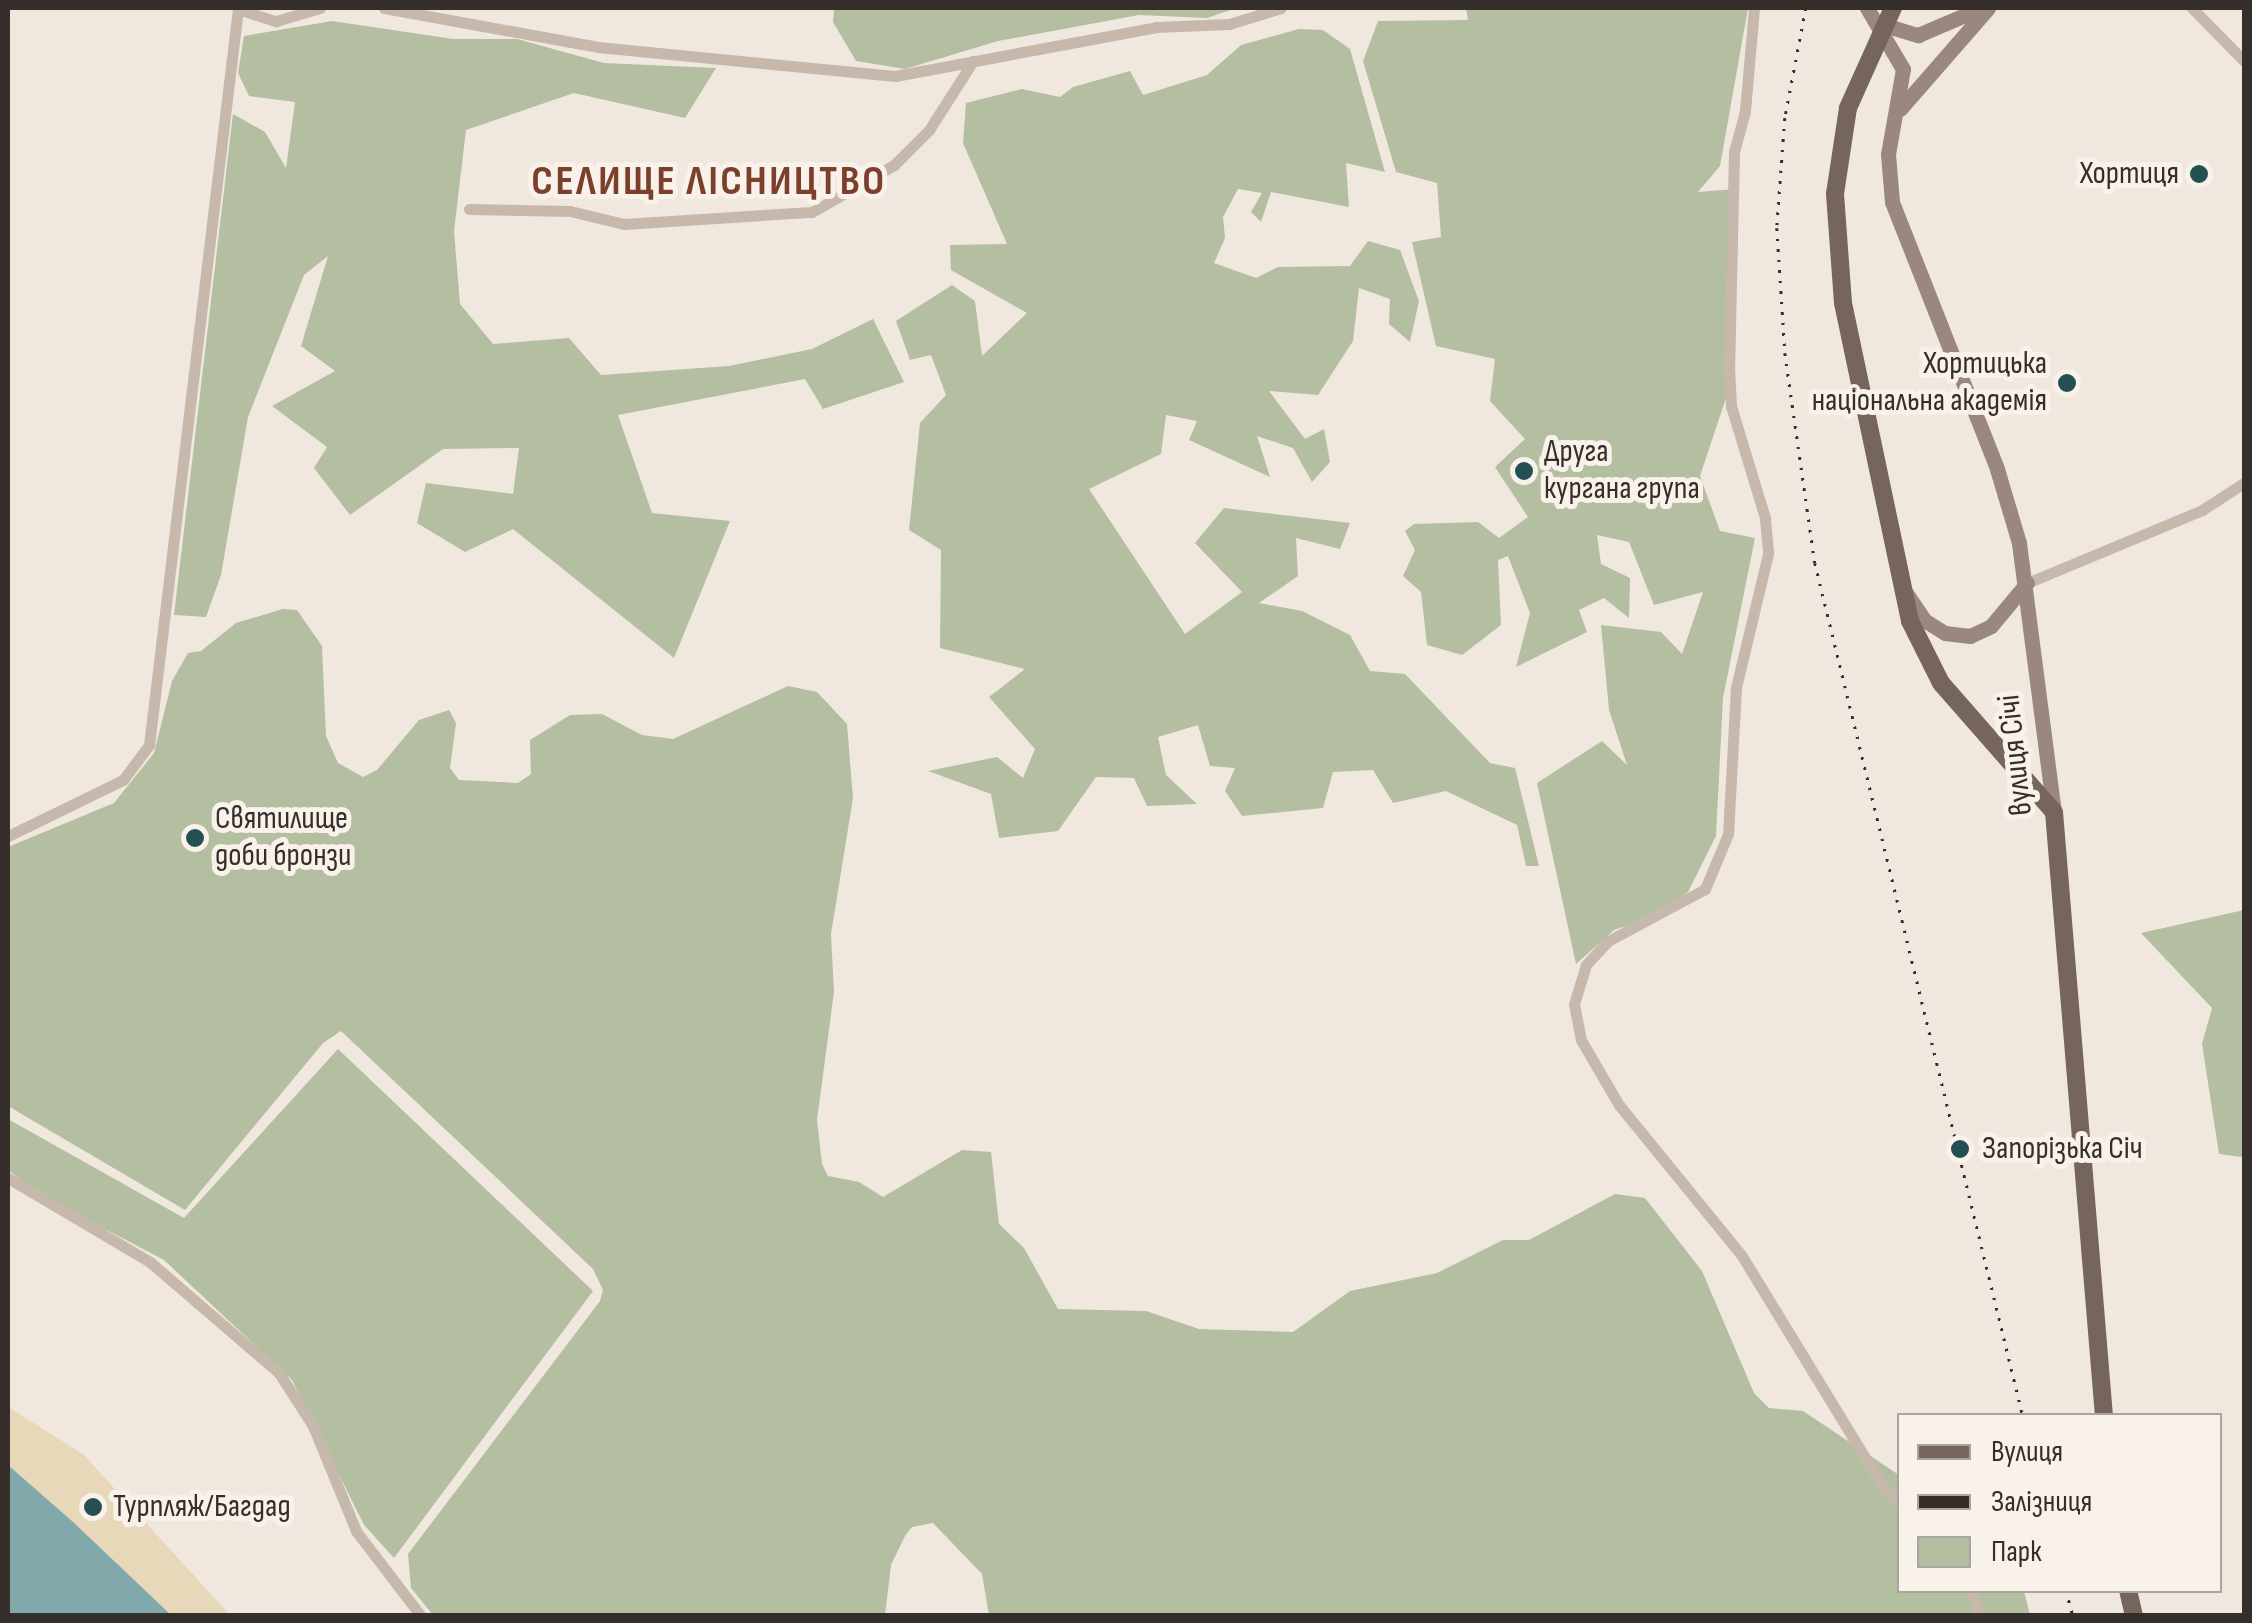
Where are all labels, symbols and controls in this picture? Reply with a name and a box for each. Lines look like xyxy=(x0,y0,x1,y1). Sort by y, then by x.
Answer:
place label: Хортиця xyxy=(2080,155,2179,193)
district label: СЕЛИЩЕ ЛІСНИЦТВО xyxy=(531,157,887,207)
marker: Хортиця xyxy=(2188,163,2210,185)
place label: Хортицька національна академія xyxy=(1812,346,2047,421)
marker: Хортицька національна академія xyxy=(2056,372,2078,394)
place label: Друга кургана група xyxy=(1544,434,1700,509)
marker: Друга кургана група xyxy=(1513,460,1535,482)
street label: вулиця Січі xyxy=(1991,693,2041,817)
place label: Святилище доби бронзи xyxy=(215,801,351,876)
marker: Святилище доби бронзи xyxy=(184,827,206,849)
place label: Запорізька Січ xyxy=(1982,1130,2143,1168)
marker: Запорізька Січ xyxy=(1947,1136,1973,1162)
legend xyxy=(1897,1413,2222,1593)
text: Вулиця xyxy=(1991,1434,2063,1470)
text: Залізниця xyxy=(1991,1484,2092,1520)
place label: Турпляж/Багдад xyxy=(113,1488,291,1526)
marker: Турпляж/Багдад xyxy=(82,1496,104,1518)
text: Парк xyxy=(1991,1534,2042,1570)

